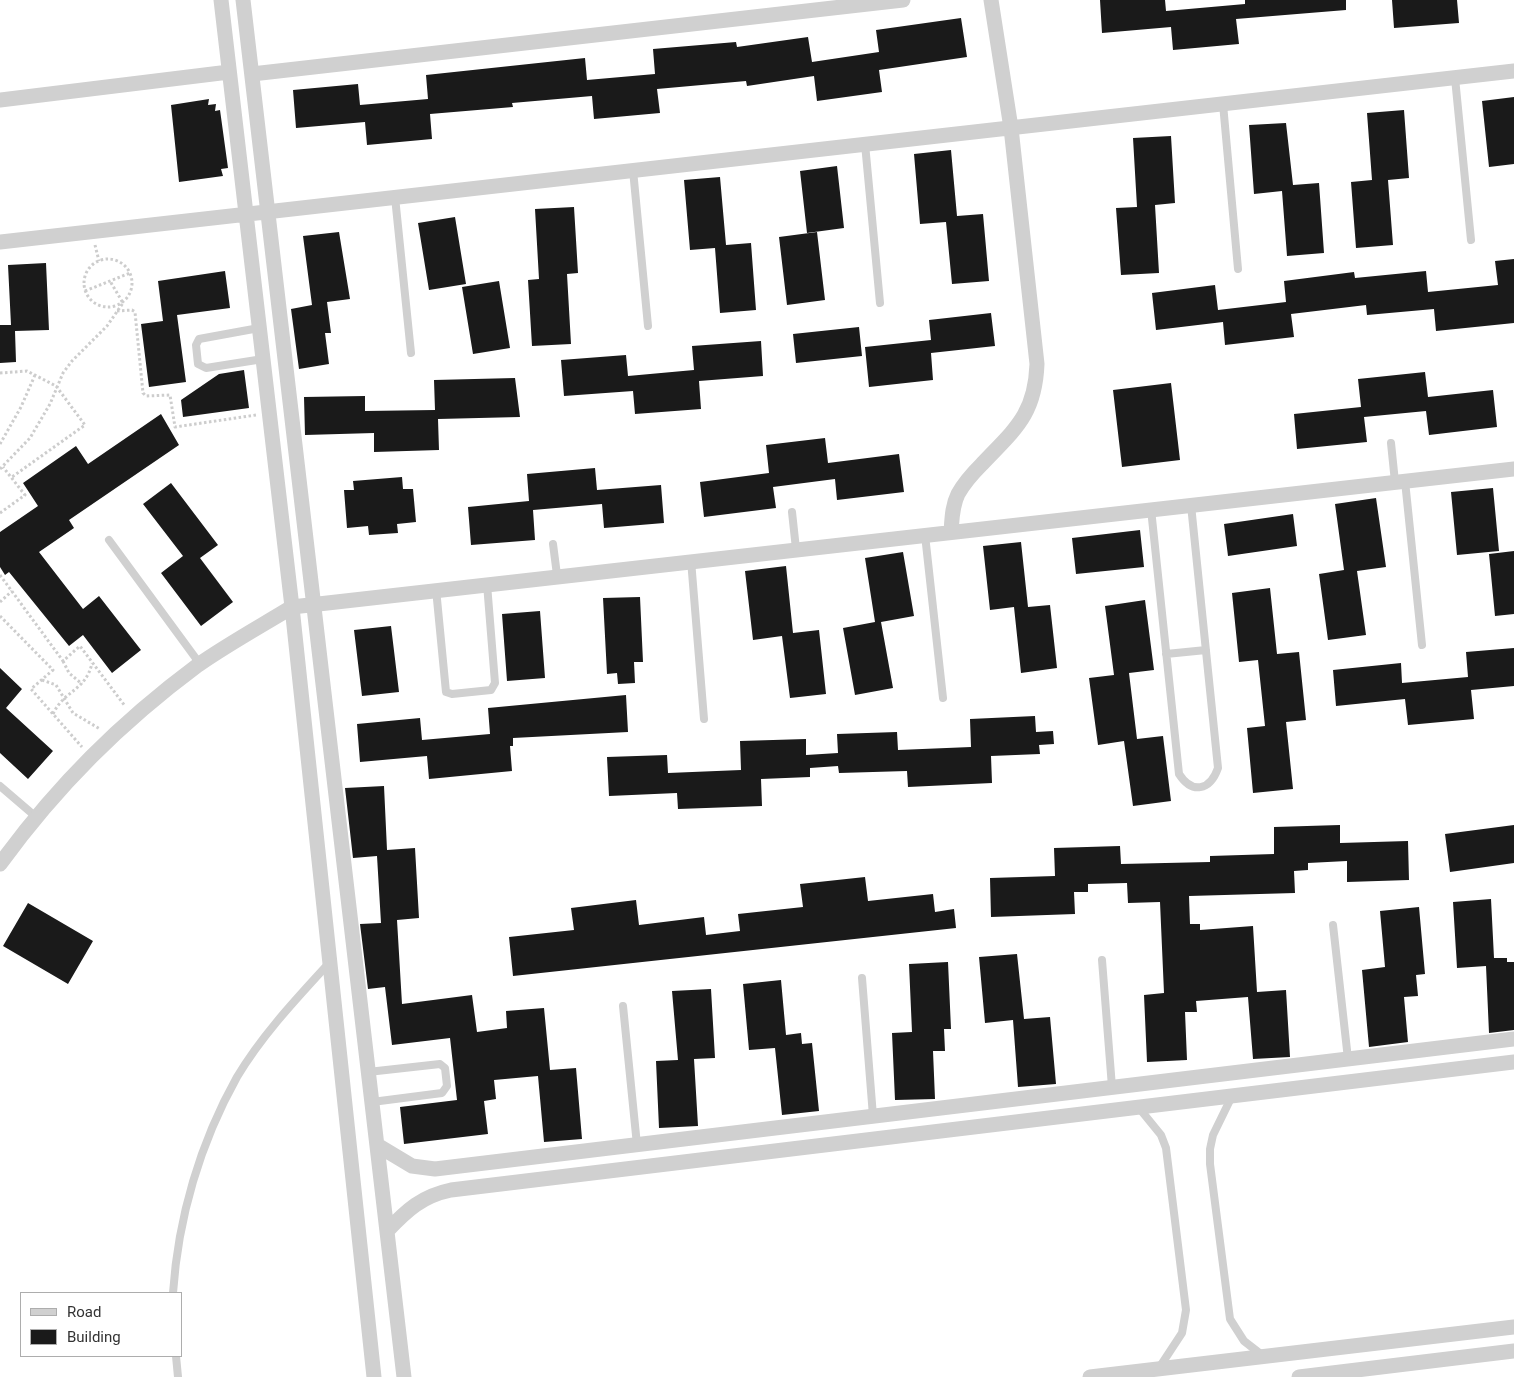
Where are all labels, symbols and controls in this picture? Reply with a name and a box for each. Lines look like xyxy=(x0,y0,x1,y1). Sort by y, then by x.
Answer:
legend xyxy=(20,1292,182,1357)
text: Road xyxy=(67,1303,101,1321)
text: Building xyxy=(67,1328,121,1346)

